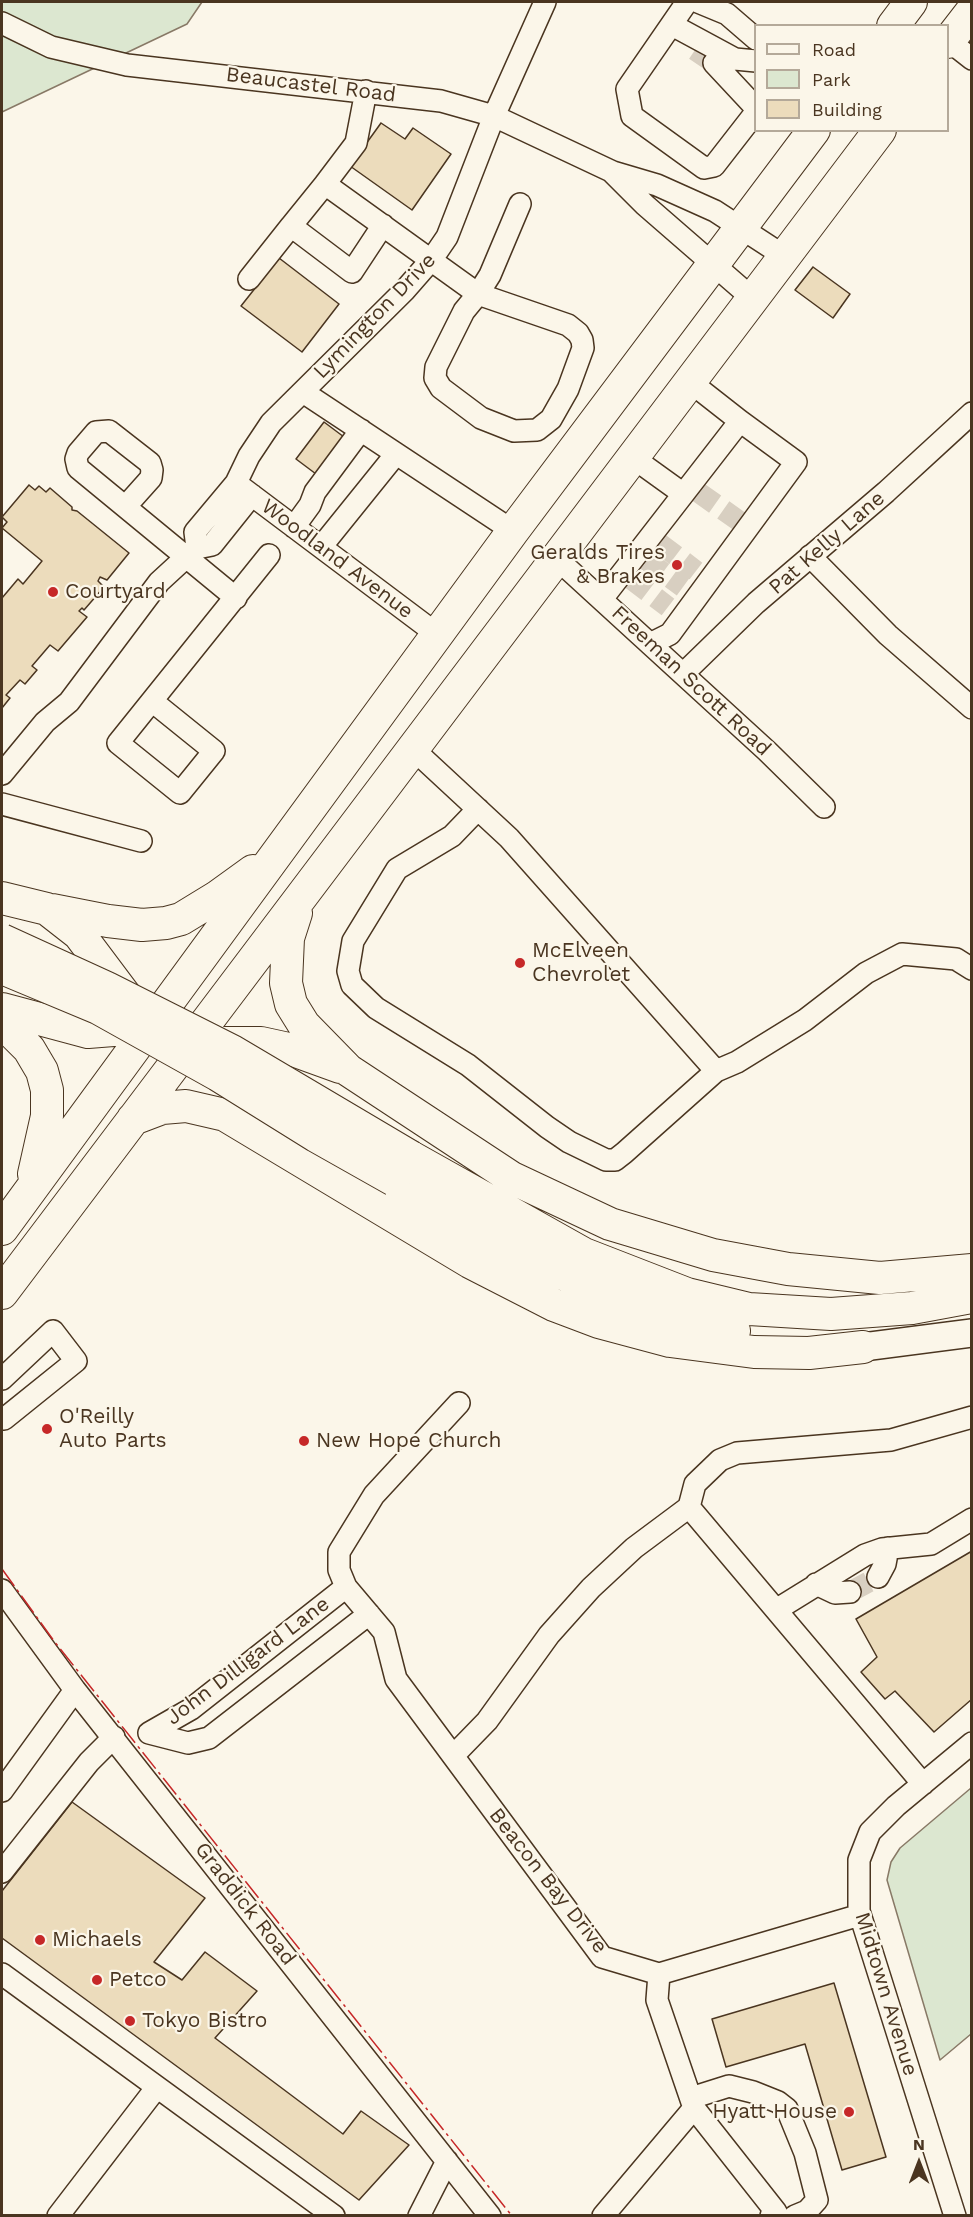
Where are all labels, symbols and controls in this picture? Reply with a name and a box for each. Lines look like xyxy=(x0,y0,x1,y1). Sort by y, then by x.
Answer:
legend xyxy=(754,24,949,132)
text: Road xyxy=(812,39,856,60)
street label: Beaucastel Road xyxy=(225,62,397,108)
text: Park xyxy=(812,69,851,90)
text: Building xyxy=(812,99,882,120)
street label: Lymington Drive xyxy=(309,248,441,384)
street label: Pat Kelly Lane xyxy=(764,486,890,600)
street label: Woodland Avenue xyxy=(256,494,418,624)
place label: Geralds Tires & Brakes xyxy=(530,540,665,590)
marker: Geralds Tires & Brakes xyxy=(670,558,684,572)
place label: Courtyard xyxy=(65,579,166,605)
marker: Courtyard xyxy=(46,585,60,599)
street label: Freeman Scott Road xyxy=(606,601,776,761)
place label: McElveen Chevrolet xyxy=(532,938,630,988)
marker: McElveen Chevrolet xyxy=(513,956,527,970)
place label: O'Reilly Auto Parts xyxy=(59,1404,167,1454)
marker: O'Reilly Auto Parts xyxy=(40,1422,54,1436)
place label: New Hope Church xyxy=(316,1428,501,1454)
marker: New Hope Church xyxy=(297,1434,311,1448)
street label: John Dilligard Lane xyxy=(161,1591,335,1731)
street label: Beacon Bay Drive xyxy=(483,1803,613,1959)
street label: Graddick Road xyxy=(189,1837,301,1971)
street label: Midtown Avenue xyxy=(849,1909,923,2079)
place label: Michaels xyxy=(52,1927,142,1953)
marker: Michaels xyxy=(33,1933,47,1947)
place label: Petco xyxy=(109,1967,167,1993)
marker: Petco xyxy=(90,1973,104,1987)
place label: Tokyo Bistro xyxy=(142,2008,267,2034)
marker: Tokyo Bistro xyxy=(123,2014,137,2028)
place label: Hyatt House xyxy=(712,2099,837,2125)
marker: Hyatt House xyxy=(842,2105,856,2119)
north arrow xyxy=(889,2133,949,2193)
text: N xyxy=(913,2135,925,2154)

